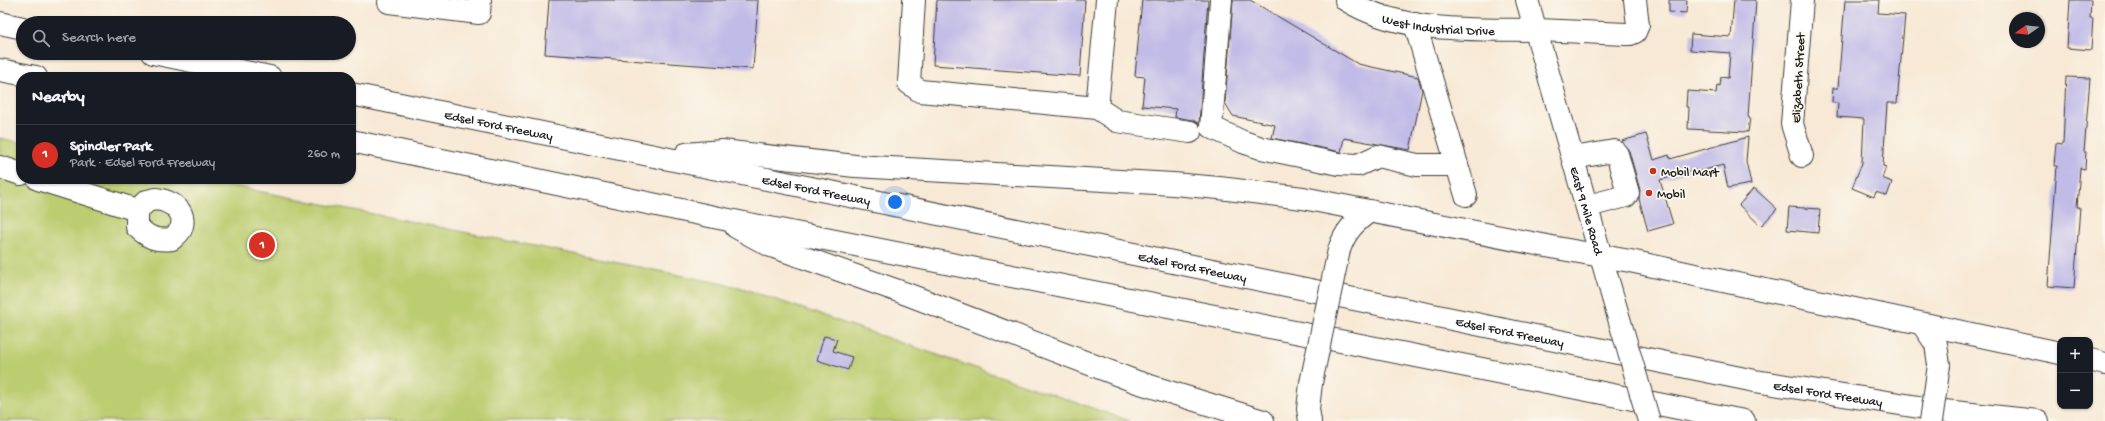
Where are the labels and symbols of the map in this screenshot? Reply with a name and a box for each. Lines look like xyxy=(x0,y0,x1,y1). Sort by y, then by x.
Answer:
street label: West Industrial Drive xyxy=(1380,12,1495,40)
north arrow xyxy=(2009,12,2045,48)
street label: Elizabeth Street xyxy=(1790,31,1809,124)
street label: Edsel Ford Freeway xyxy=(443,108,555,145)
street label: East 9 Mile Road xyxy=(1565,165,1606,258)
marker: Mobil Mart xyxy=(1648,166,1658,176)
place label: Mobil Mart xyxy=(1661,166,1720,181)
street label: Edsel Ford Freeway xyxy=(760,173,872,210)
marker: Mobil xyxy=(1644,188,1654,198)
place label: Mobil xyxy=(1657,188,1685,203)
your location xyxy=(885,192,905,212)
pin: 1 xyxy=(249,230,275,260)
street label: Edsel Ford Freeway xyxy=(1137,250,1248,287)
street label: Edsel Ford Freeway xyxy=(1454,315,1566,352)
street label: Edsel Ford Freeway xyxy=(1772,379,1884,411)

